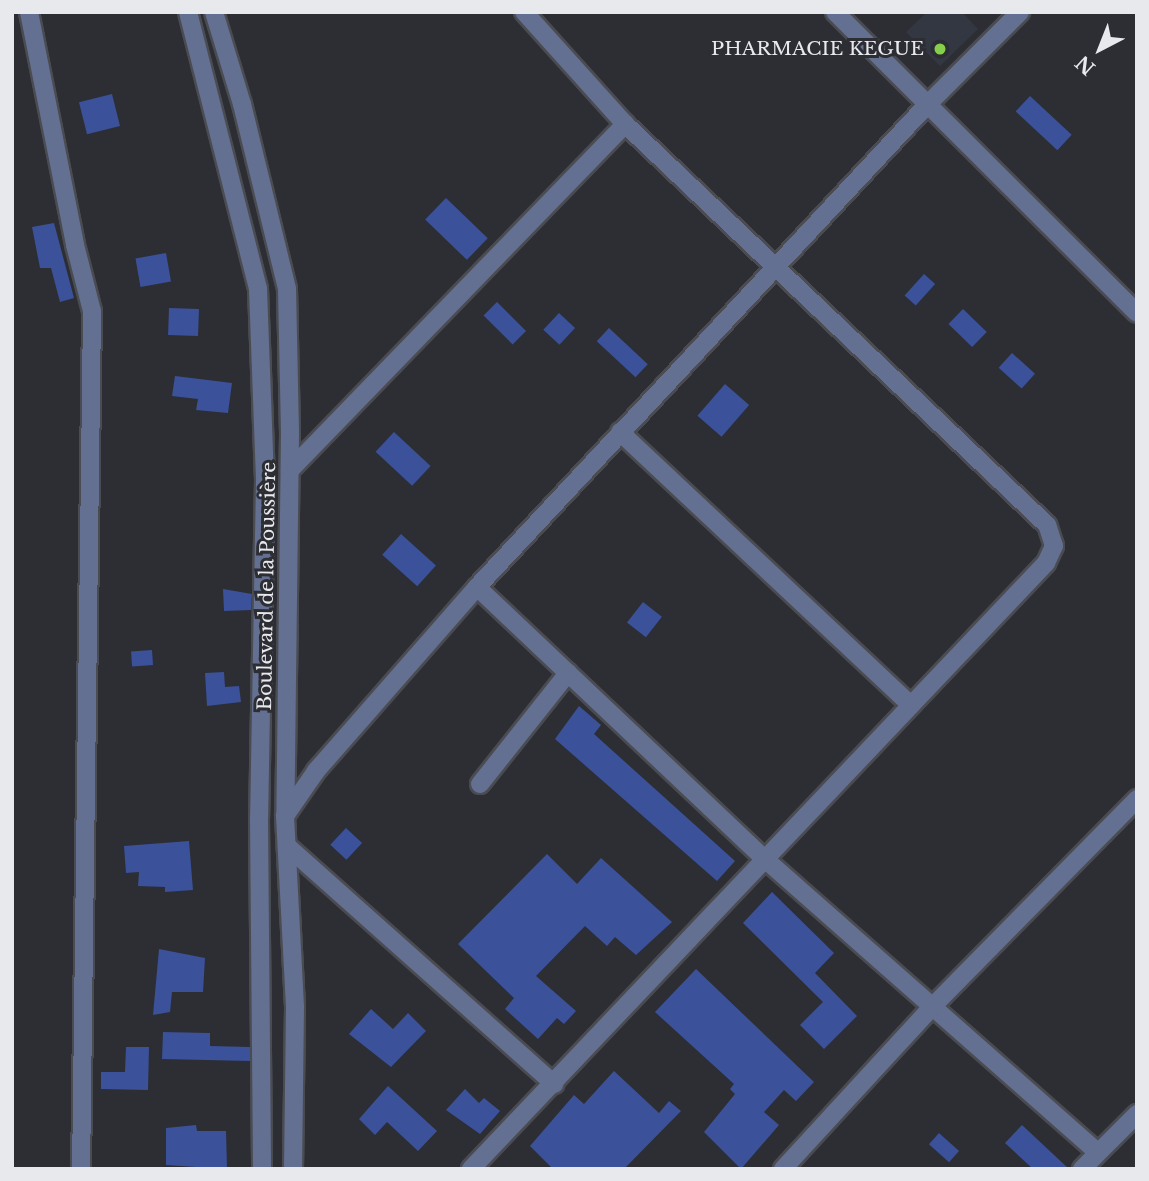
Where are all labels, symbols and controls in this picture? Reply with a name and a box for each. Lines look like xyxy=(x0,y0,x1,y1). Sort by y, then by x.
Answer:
north arrow xyxy=(1065,14,1135,84)
place label: PHARMACIE KEGUE xyxy=(711,38,924,60)
marker: PHARMACIE KEGUE xyxy=(930,39,950,59)
text: N xyxy=(1071,50,1100,80)
street label: Boulevard de la Poussière xyxy=(253,461,281,711)

